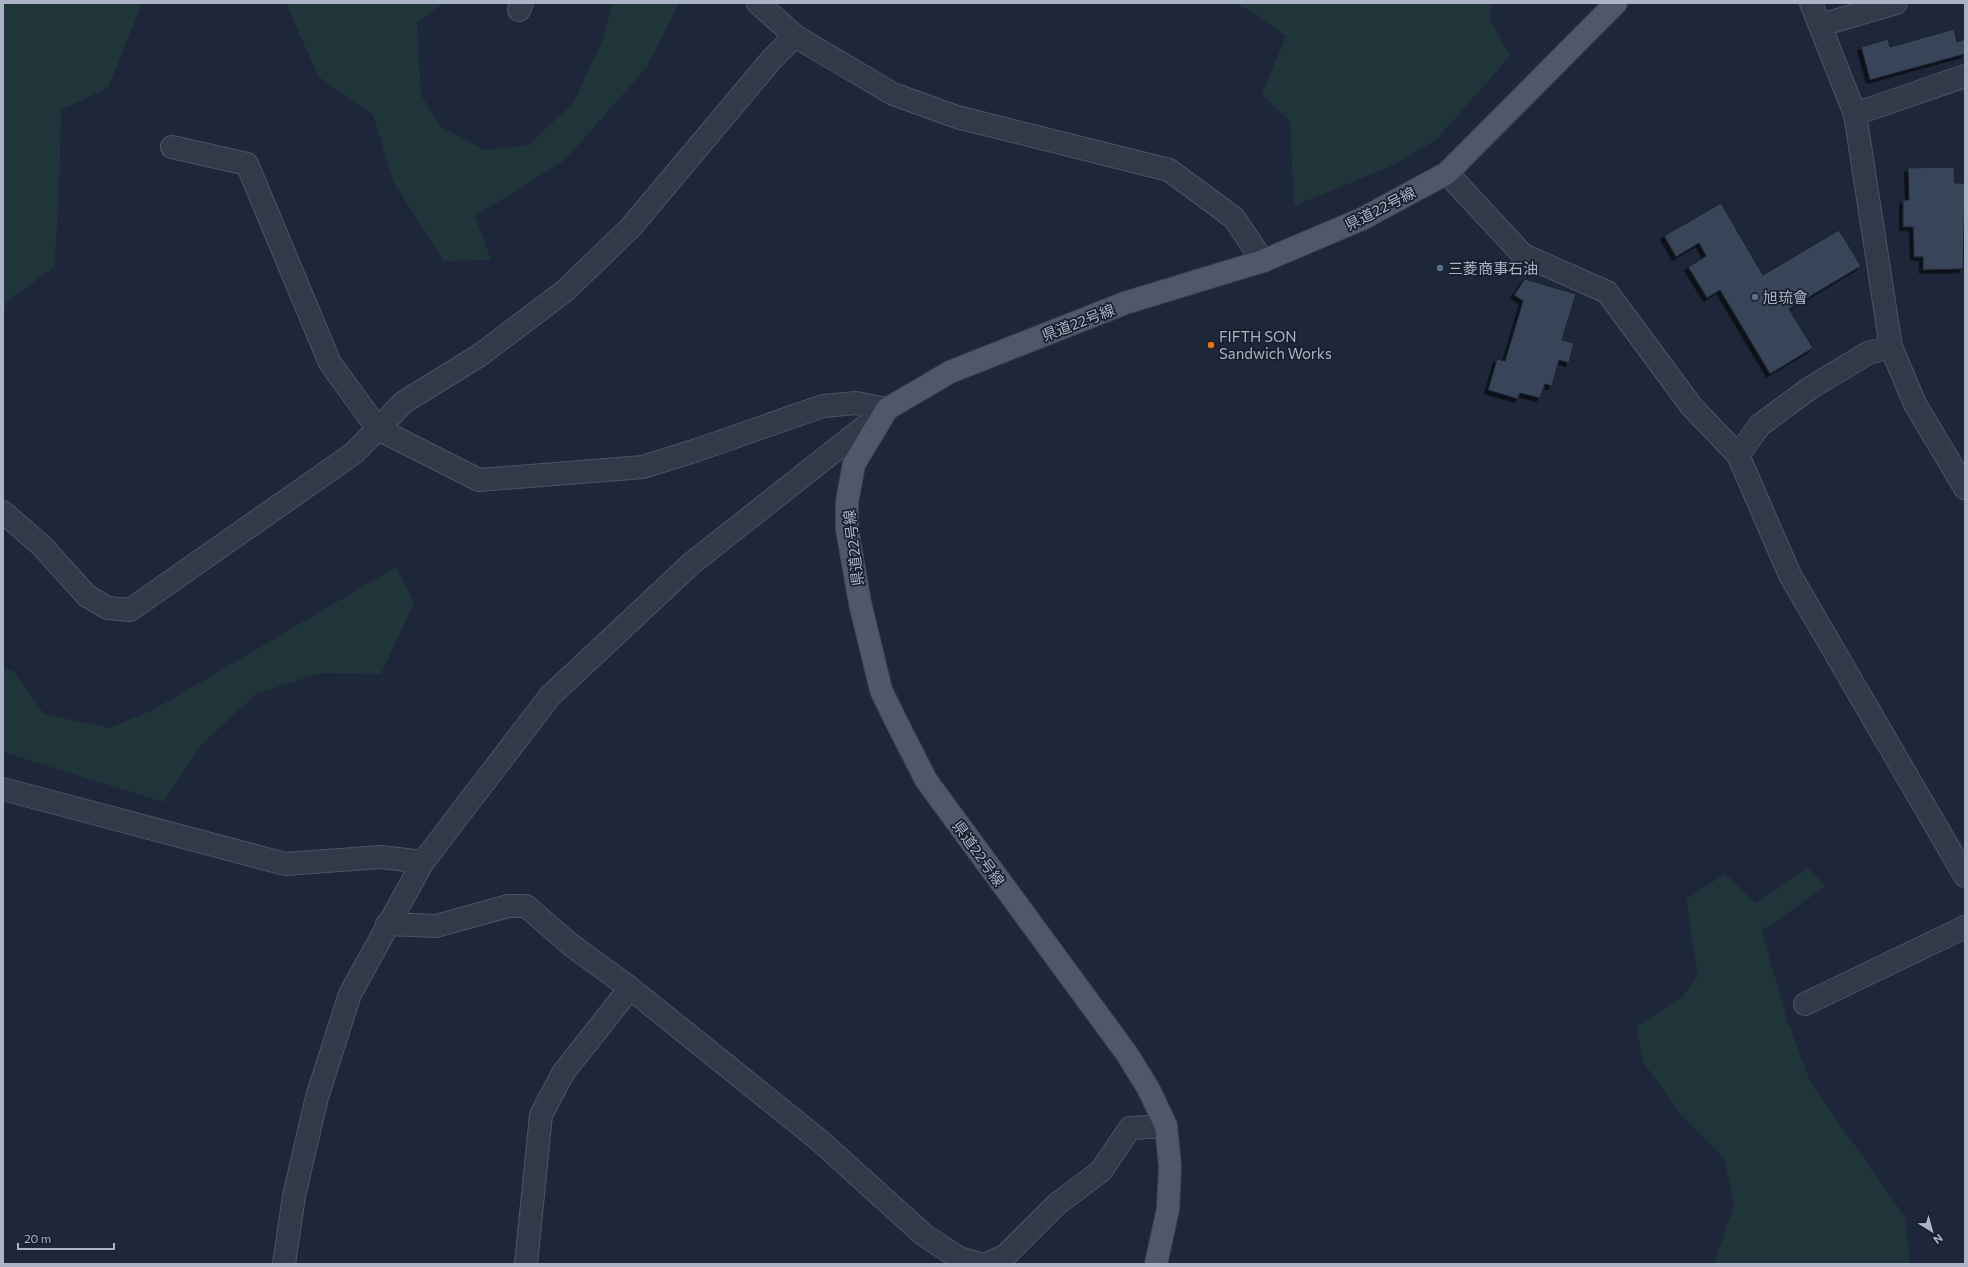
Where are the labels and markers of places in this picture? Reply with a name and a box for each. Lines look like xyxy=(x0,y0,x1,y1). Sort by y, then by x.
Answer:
place label: 三菱商事石油 xyxy=(1448,259,1538,277)
marker: 三菱商事石油 xyxy=(1435,263,1445,273)
place label: 旭琉會 xyxy=(1763,288,1808,306)
marker: 旭琉會 xyxy=(1750,292,1760,302)
place label: FIFTH SON Sandwich Works xyxy=(1219,327,1332,362)
marker: FIFTH SON Sandwich Works xyxy=(1206,340,1216,350)

